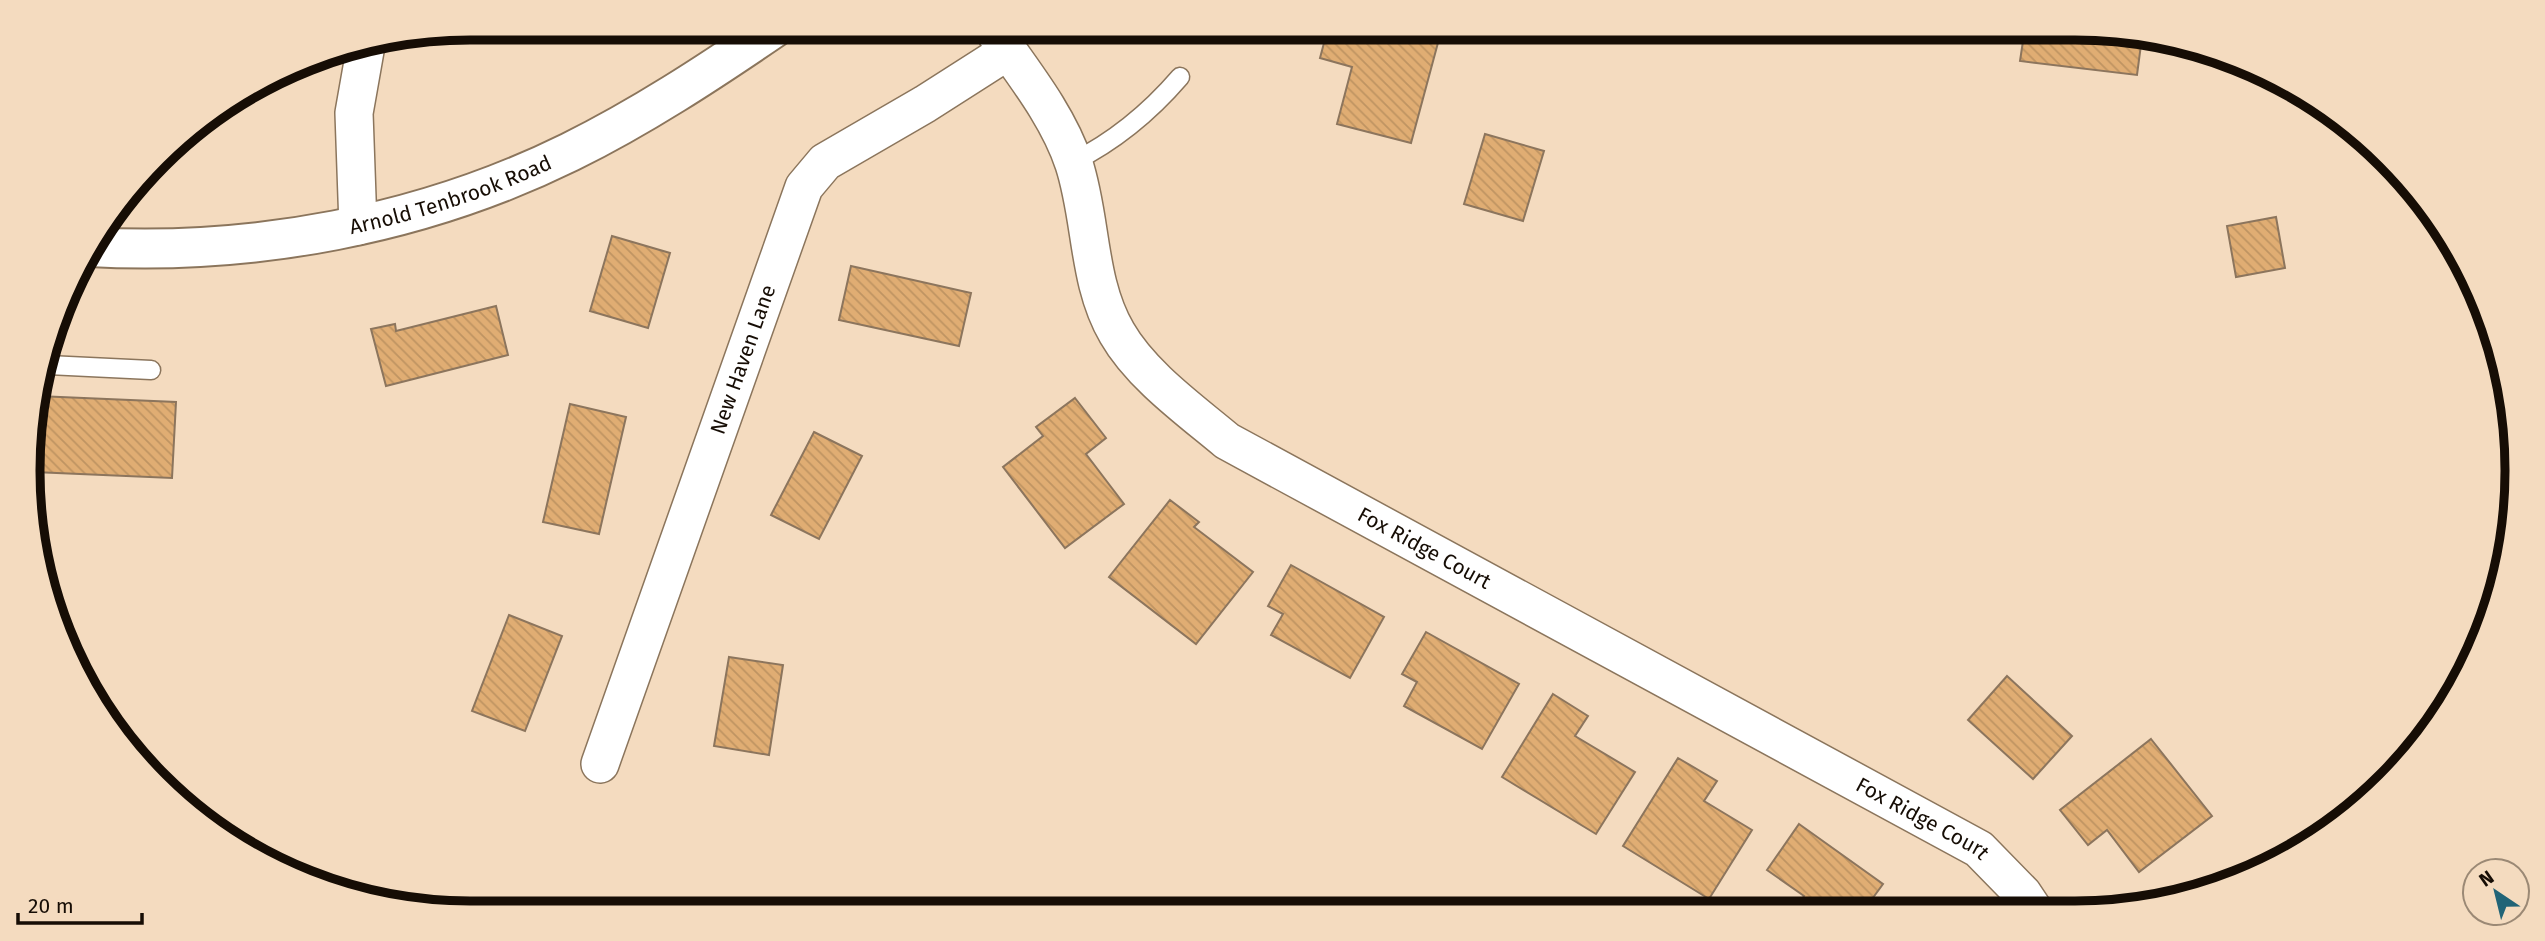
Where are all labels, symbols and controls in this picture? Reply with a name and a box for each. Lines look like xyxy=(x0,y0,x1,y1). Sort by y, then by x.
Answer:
street label: Arnold Tenbrook Road xyxy=(347,150,556,240)
street label: New Haven Lane xyxy=(705,281,781,438)
street label: Fox Ridge Court xyxy=(1353,501,1496,595)
street label: Fox Ridge Court xyxy=(1851,772,1995,865)
north arrow xyxy=(2461,857,2531,927)
text: N xyxy=(2475,865,2498,892)
scale bar xyxy=(18,881,142,925)
text: 20 m xyxy=(28,893,74,919)

